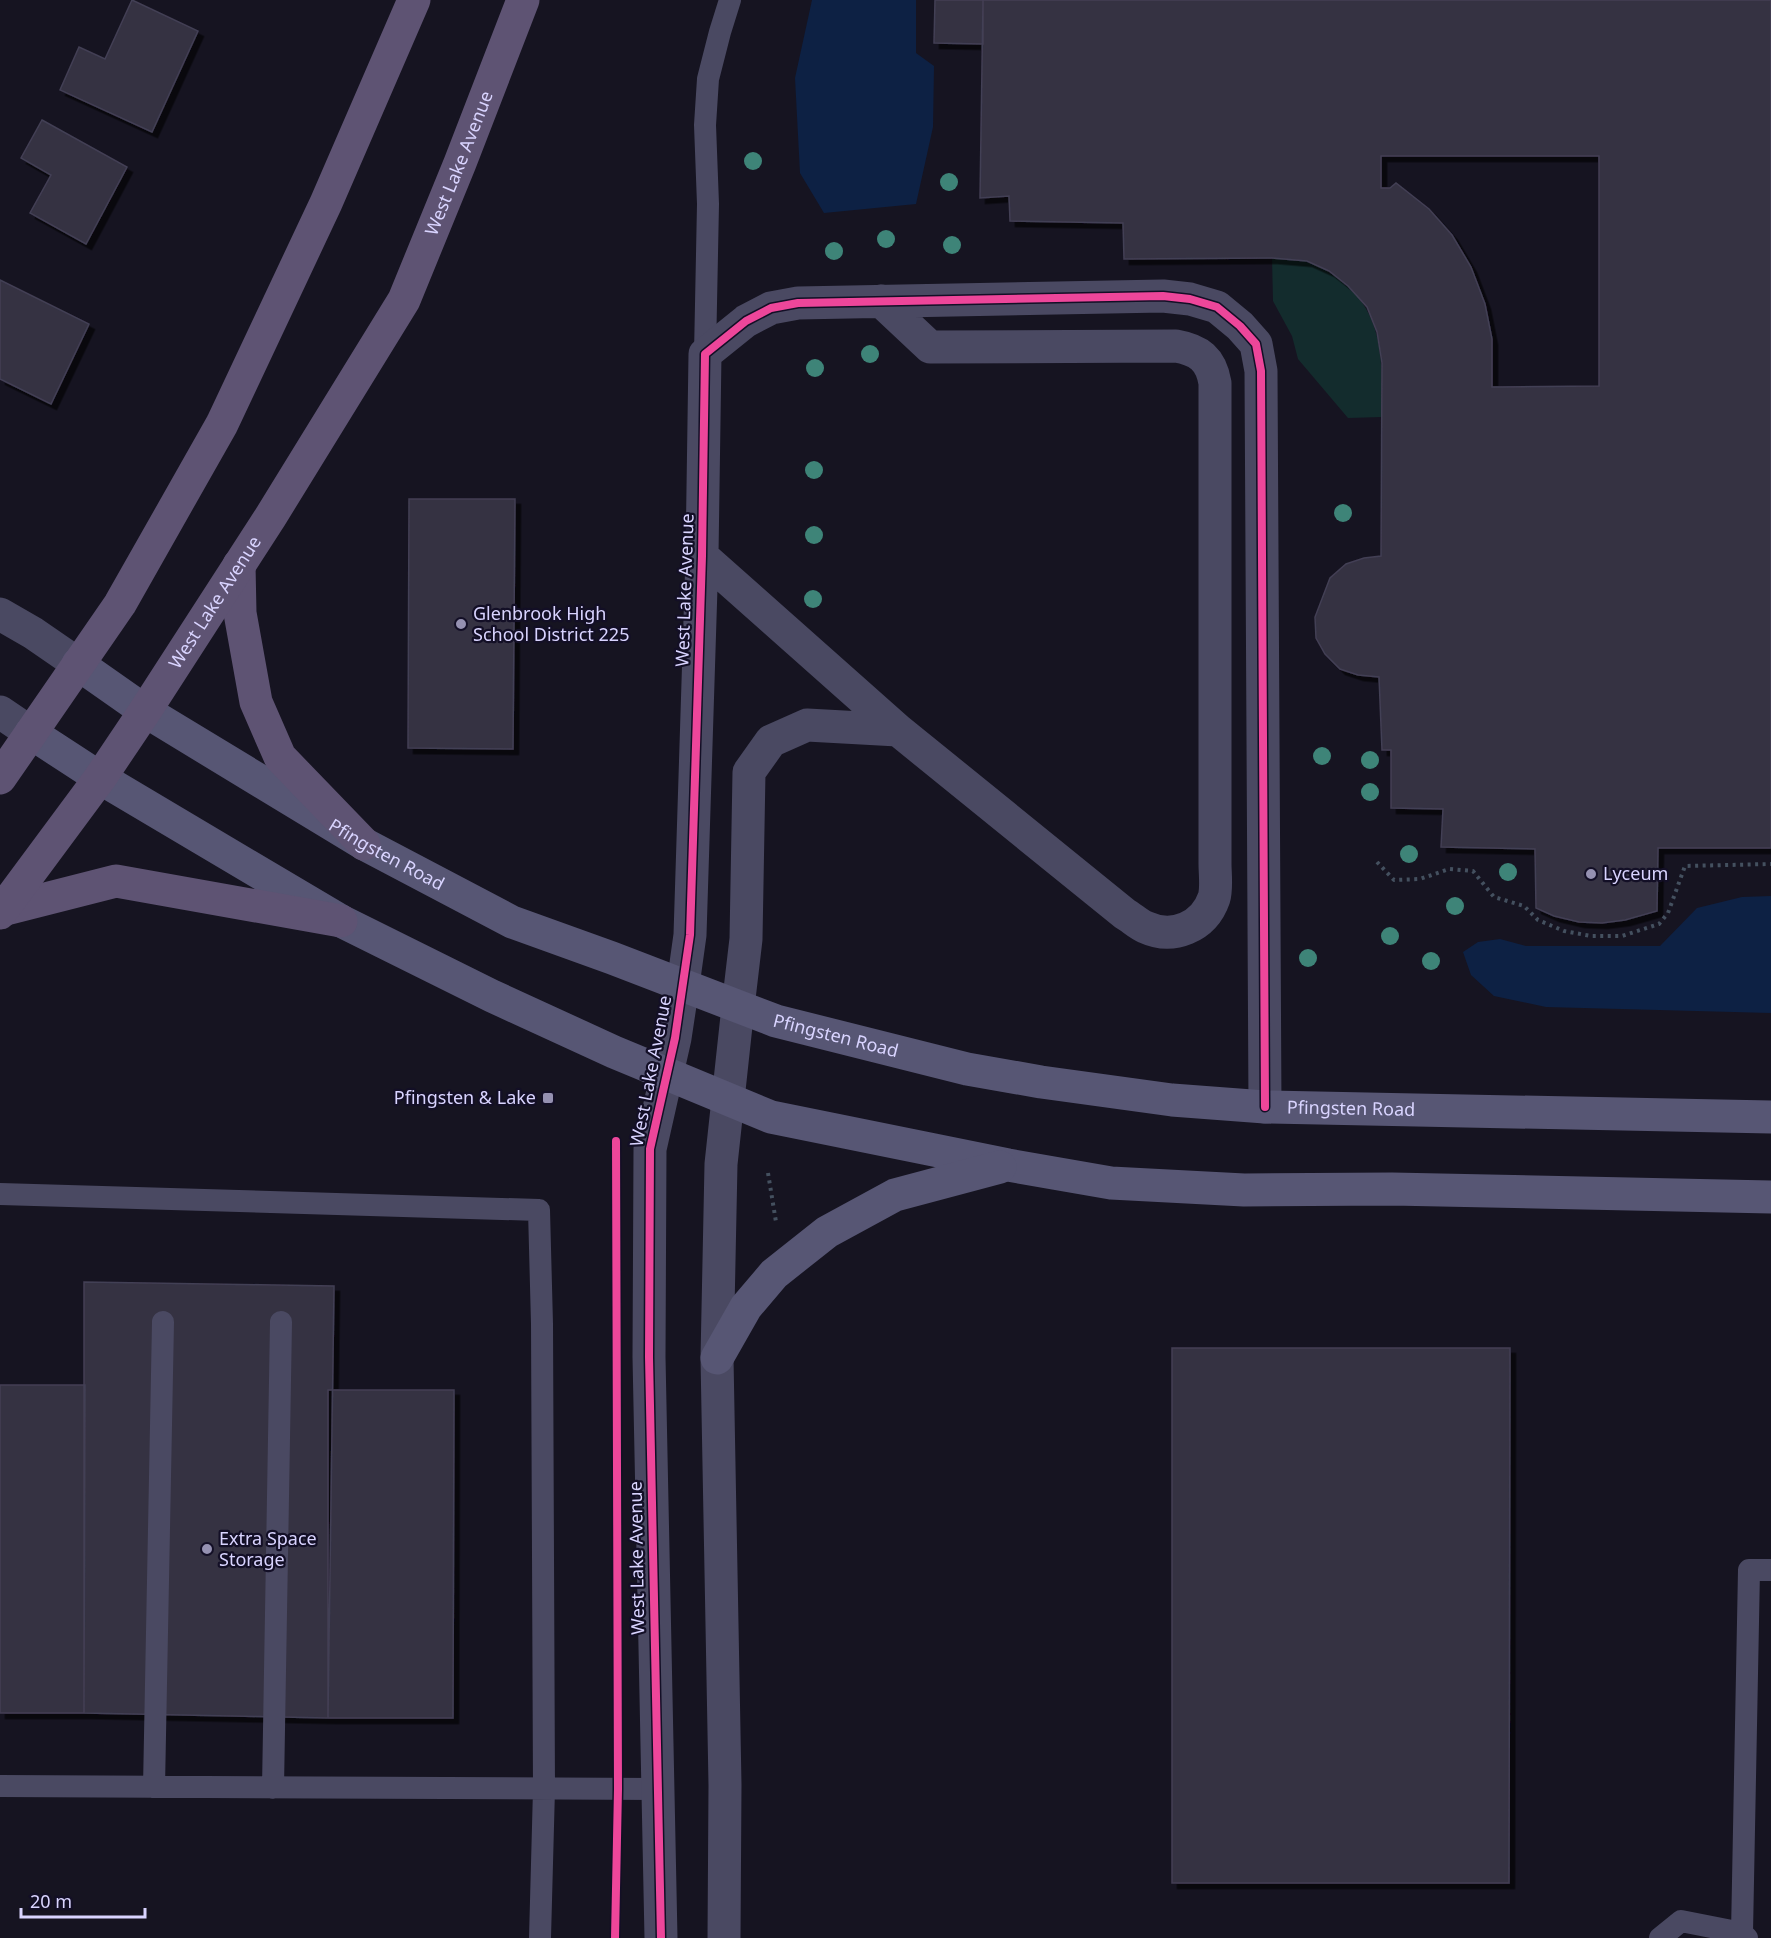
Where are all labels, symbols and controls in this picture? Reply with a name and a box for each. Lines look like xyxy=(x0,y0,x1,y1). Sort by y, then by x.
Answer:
street label: West Lake Avenue xyxy=(419,87,498,239)
street label: West Lake Avenue xyxy=(669,513,699,667)
street label: West Lake Avenue xyxy=(163,531,266,673)
place label: Glenbrook High School District 225 xyxy=(473,601,629,646)
marker: Glenbrook High School District 225 xyxy=(454,617,468,631)
street label: Pfingsten Road xyxy=(325,813,449,895)
place label: Lyceum xyxy=(1603,861,1668,885)
marker: Lyceum xyxy=(1584,867,1598,881)
street label: West Lake Avenue xyxy=(624,993,676,1148)
street label: Pfingsten Road xyxy=(771,1008,901,1062)
place label: Pfingsten & Lake xyxy=(394,1085,536,1109)
marker: Pfingsten & Lake xyxy=(541,1091,555,1105)
street label: Pfingsten Road xyxy=(1287,1094,1415,1121)
street label: West Lake Avenue xyxy=(623,1481,649,1635)
place label: Extra Space Storage xyxy=(219,1526,317,1571)
marker: Extra Space Storage xyxy=(200,1542,214,1556)
scale bar xyxy=(21,1881,146,1919)
text: 20 m xyxy=(30,1889,72,1913)

